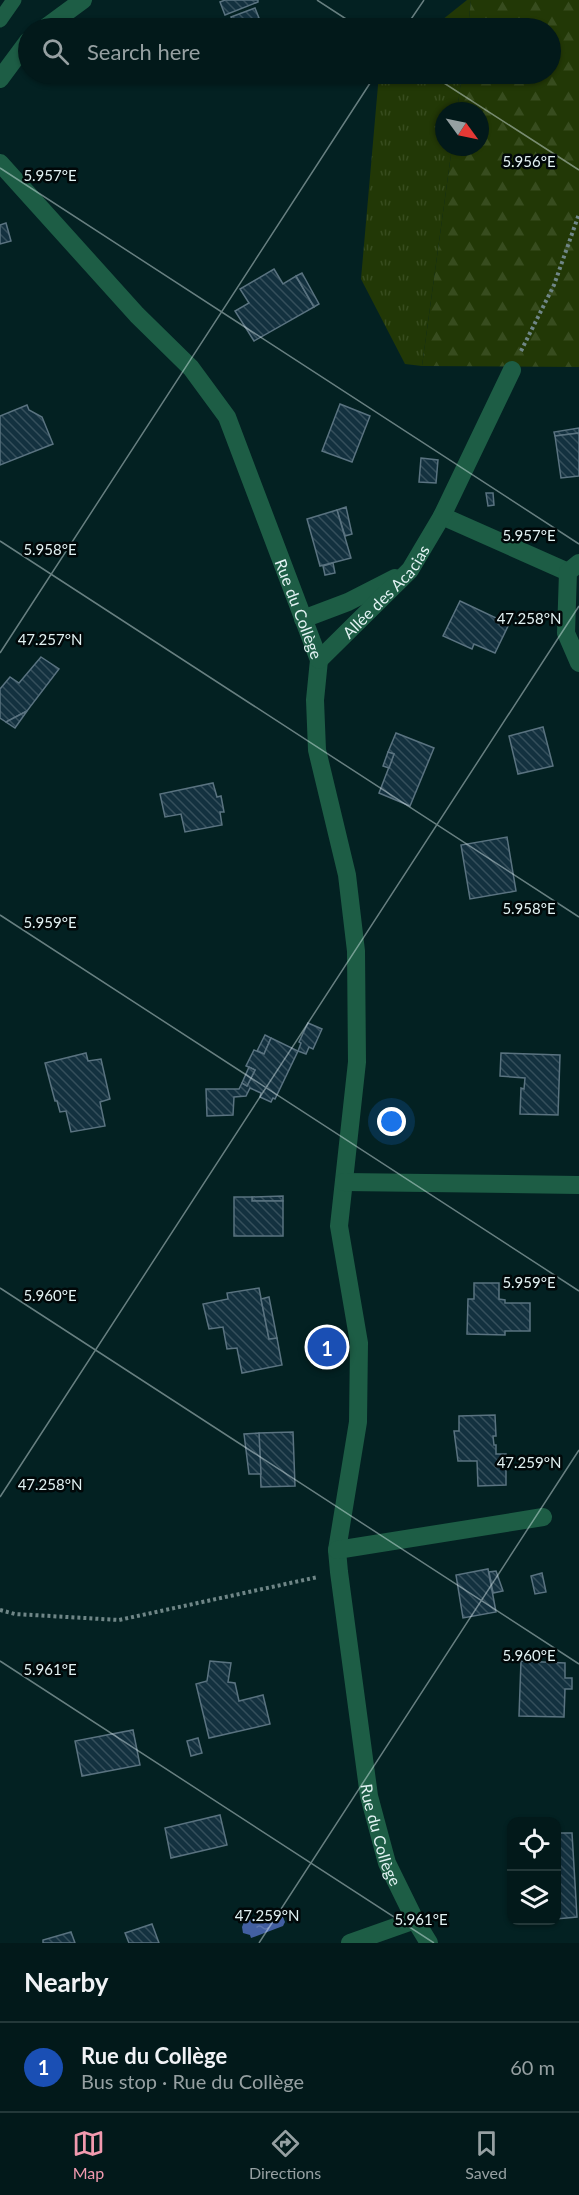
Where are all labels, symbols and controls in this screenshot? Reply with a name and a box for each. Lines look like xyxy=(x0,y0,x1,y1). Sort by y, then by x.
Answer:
search box xyxy=(18,18,561,84)
icon: search xyxy=(39,35,72,68)
text: Search here xyxy=(87,38,200,65)
north arrow xyxy=(435,102,489,156)
text: 5.956°E xyxy=(502,152,556,170)
text: 5.957°E xyxy=(23,166,77,184)
text: 5.957°E xyxy=(502,526,556,544)
text: 5.958°E xyxy=(23,540,77,558)
street label: Allée des Acacias xyxy=(338,541,432,641)
street label: Rue du Collège xyxy=(272,556,327,661)
text: 47.258°N xyxy=(497,609,561,627)
text: 47.257°N xyxy=(18,630,82,648)
text: 5.958°E xyxy=(502,899,556,917)
text: 5.959°E xyxy=(23,913,77,931)
your location xyxy=(377,1107,406,1136)
text: 5.959°E xyxy=(502,1273,556,1291)
text: 5.960°E xyxy=(23,1286,77,1304)
pin: 1 xyxy=(308,1324,346,1370)
text: 47.259°N xyxy=(497,1453,561,1471)
text: 47.258°N xyxy=(18,1475,82,1493)
text: 5.960°E xyxy=(502,1646,556,1664)
text: 5.961°E xyxy=(23,1660,77,1678)
street label: Rue du Collège xyxy=(358,1782,406,1888)
map controls xyxy=(507,1817,561,1925)
button: locate xyxy=(507,1817,561,1871)
button: layers xyxy=(507,1871,561,1925)
text: 47.259°N xyxy=(235,1906,299,1924)
text: 5.961°E xyxy=(394,1910,448,1928)
text: Nearby xyxy=(24,1966,109,1998)
text: Rue du Collège xyxy=(81,2042,227,2069)
text: 1 xyxy=(38,2055,49,2079)
text: 60 m xyxy=(510,2055,555,2079)
text: Bus stop · Rue du Collège xyxy=(81,2069,304,2093)
tab: Map xyxy=(72,2127,105,2182)
tab: Directions xyxy=(249,2127,321,2182)
tab: Saved xyxy=(465,2127,507,2182)

